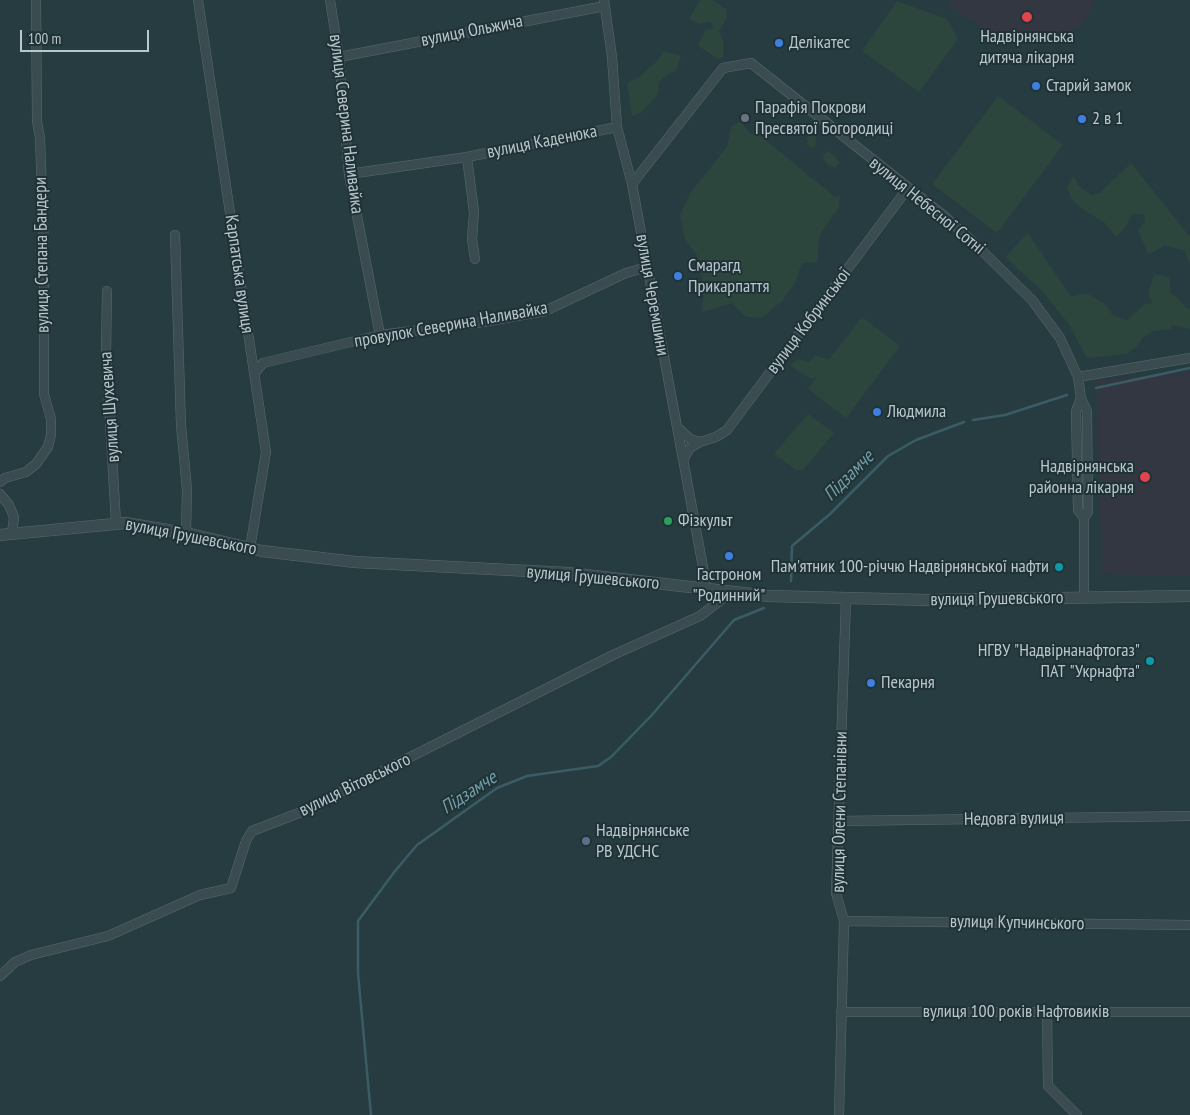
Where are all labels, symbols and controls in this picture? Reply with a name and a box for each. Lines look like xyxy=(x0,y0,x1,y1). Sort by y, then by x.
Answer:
marker: Надвірнянська дитяча лікарня xyxy=(1020,10,1034,24)
street label: вулиця Ольжича xyxy=(419,11,525,51)
scale bar xyxy=(22,20,151,52)
place label: Надвірнянська дитяча лікарня xyxy=(980,26,1074,68)
text: 100 m xyxy=(28,29,61,48)
place label: Делікатес xyxy=(789,32,850,54)
street label: вулиця Северина Наливайка xyxy=(324,33,368,215)
marker: Делікатес xyxy=(773,37,785,49)
place label: Старий замок xyxy=(1046,75,1131,97)
marker: Старий замок xyxy=(1030,80,1042,92)
place label: Парафія Покрови Пресвятої Богородиці xyxy=(755,97,893,140)
place label: 2 в 1 xyxy=(1092,108,1123,130)
marker: Парафія Покрови Пресвятої Богородиці xyxy=(739,112,751,124)
marker: 2 в 1 xyxy=(1076,113,1088,125)
street label: вулиця Каденюка xyxy=(485,121,599,163)
street label: вулиця Небесної Сотні xyxy=(865,153,989,259)
street label: вулиця Степана Бандери xyxy=(30,177,54,333)
street label: Карпатська вулиця xyxy=(220,213,258,335)
street label: вулиця Черемшини xyxy=(631,233,673,357)
place label: Смарагд Прикарпаття xyxy=(688,255,769,298)
street label: вулиця Кобринської xyxy=(762,264,856,378)
marker: Смарагд Прикарпаття xyxy=(672,270,684,282)
street label: провулок Северина Наливайка xyxy=(353,297,549,353)
street label: вулиця Шухевича xyxy=(95,351,125,463)
place label: Людмила xyxy=(887,401,946,423)
marker: Людмила xyxy=(871,406,883,418)
water label: Підзамче xyxy=(819,446,879,506)
place label: Надвірнянська районна лікарня xyxy=(1029,456,1134,498)
marker: Надвірнянська районна лікарня xyxy=(1138,470,1152,484)
place label: Фізкульт xyxy=(678,510,732,532)
street label: вулиця Грушевського xyxy=(124,514,258,560)
marker: Фізкульт xyxy=(662,515,674,527)
marker: Гастроном "Родинний" xyxy=(723,550,735,562)
place label: Пам'ятник 100-річчю Надвірнянської нафти xyxy=(771,556,1049,578)
street label: вулиця Грушевського xyxy=(526,561,660,595)
marker: Пам'ятник 100-річчю Надвірнянської нафти xyxy=(1053,561,1065,573)
place label: Гастроном "Родинний" xyxy=(693,564,765,606)
street label: вулиця Грушевського xyxy=(930,587,1064,611)
place label: НГВУ "Надвірнанафтогаз" ПАТ "Укрнафта" xyxy=(978,640,1140,682)
marker: НГВУ "Надвірнанафтогаз" ПАТ "Укрнафта" xyxy=(1144,655,1156,667)
place label: Пекарня xyxy=(881,672,935,694)
marker: Пекарня xyxy=(865,677,877,689)
street label: вулиця Олени Степанівни xyxy=(828,731,852,893)
street label: вулиця Вітовського xyxy=(296,749,414,821)
water label: Підзамче xyxy=(437,767,501,819)
street label: Недовга вулиця xyxy=(964,807,1064,831)
place label: Надвірнянське РВ УДСНС xyxy=(596,820,690,862)
marker: Надвірнянське РВ УДСНС xyxy=(580,835,592,847)
street label: вулиця Купчинського xyxy=(950,911,1084,935)
street label: вулиця 100 років Нафтовиків xyxy=(923,1001,1109,1023)

